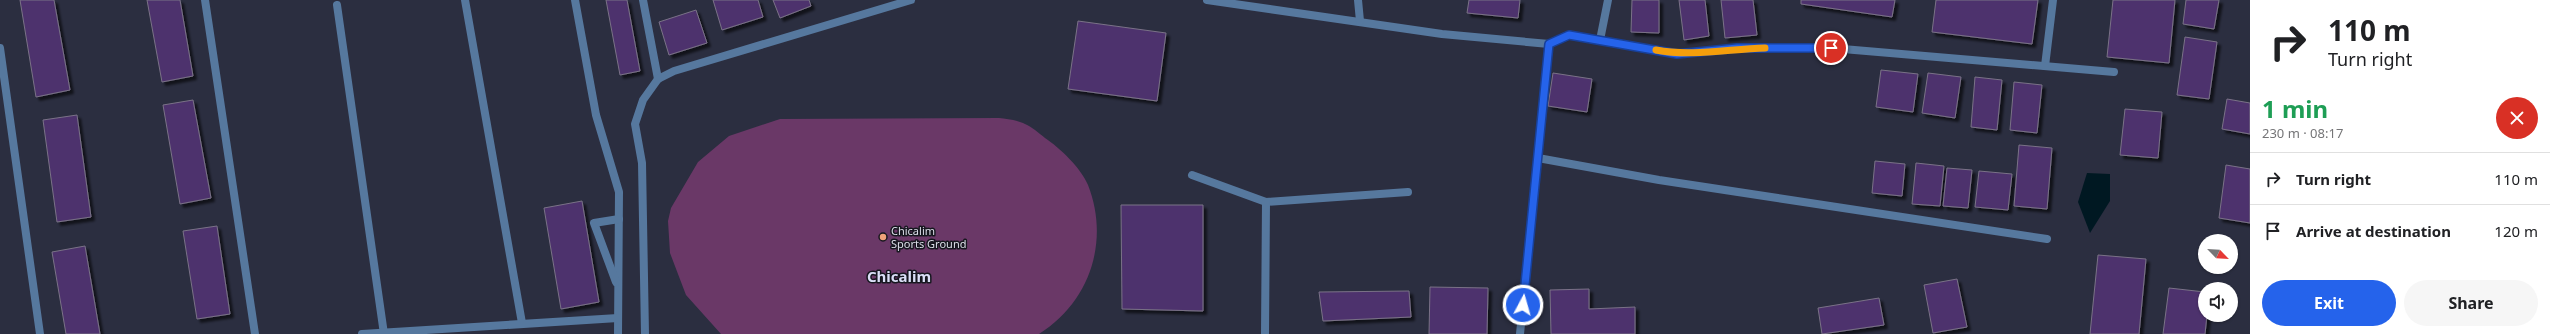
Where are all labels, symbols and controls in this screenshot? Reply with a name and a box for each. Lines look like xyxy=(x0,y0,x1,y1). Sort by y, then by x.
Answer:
text: 110 m xyxy=(2328,11,2411,49)
icon: right xyxy=(2262,16,2314,68)
pin xyxy=(1814,31,1848,65)
icon: arrive xyxy=(1820,37,1842,59)
text: Turn right xyxy=(2328,47,2412,71)
text: 1 min xyxy=(2262,92,2328,125)
button: close xyxy=(2496,97,2538,139)
text: 230 m · 08:17 xyxy=(2262,124,2343,142)
icon: right xyxy=(2262,168,2284,190)
text: Turn right xyxy=(2296,169,2371,189)
text: 110 m xyxy=(2494,169,2538,189)
icon: arrive xyxy=(2262,220,2284,242)
text: Arrive at destination xyxy=(2296,221,2451,241)
text: 120 m xyxy=(2494,221,2538,241)
place label: Chicalim Sports Ground xyxy=(891,223,966,251)
marker: Chicalim Sports Ground xyxy=(878,232,888,242)
north arrow xyxy=(2198,234,2238,274)
map controls xyxy=(2198,234,2238,322)
district label: Chicalim xyxy=(867,266,931,286)
button: Exit xyxy=(2262,280,2396,326)
button: Share xyxy=(2404,280,2538,326)
button: sound xyxy=(2198,282,2238,322)
position arrow xyxy=(1502,284,1544,326)

